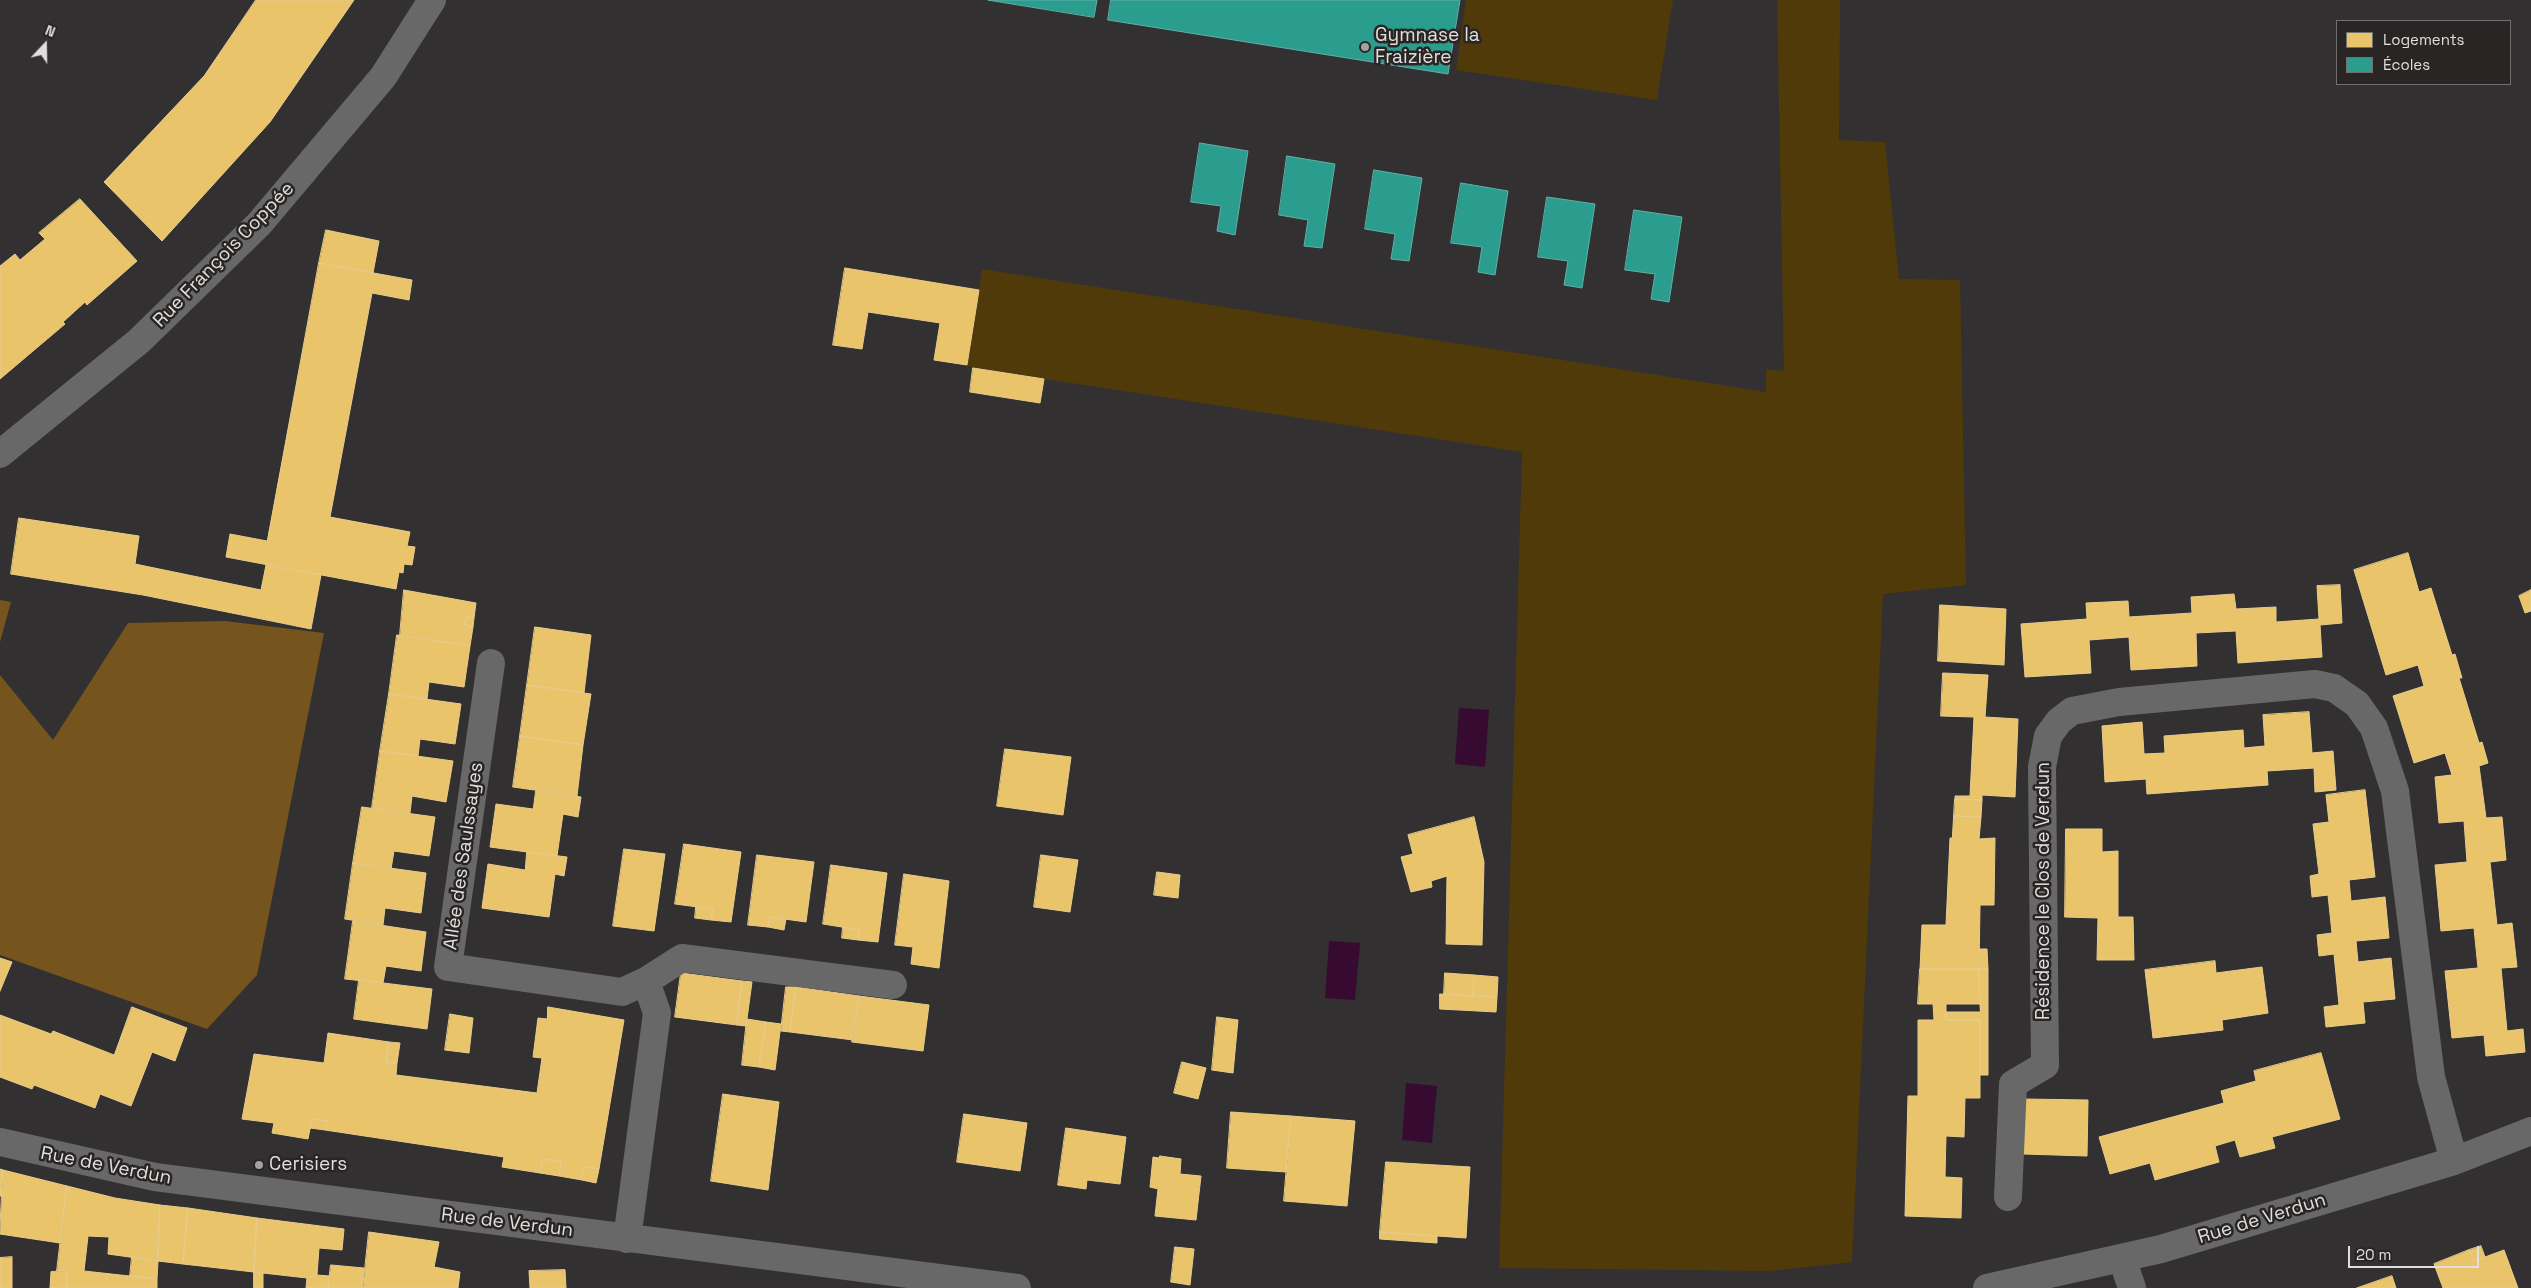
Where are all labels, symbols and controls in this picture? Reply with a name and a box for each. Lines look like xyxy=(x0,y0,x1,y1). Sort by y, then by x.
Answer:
north arrow xyxy=(20,20,70,70)
legend xyxy=(2336,20,2511,85)
text: N xyxy=(43,21,58,41)
place label: Gymnase la Fraizière xyxy=(1375,25,1480,69)
text: Logements xyxy=(2383,30,2465,49)
marker: Gymnase la Fraizière xyxy=(1359,41,1371,53)
text: Écoles xyxy=(2383,55,2430,74)
street label: Rue François Coppée xyxy=(149,178,299,332)
street label: Allée des Saulssayes xyxy=(440,761,488,951)
street label: Résidence le Clos de Verdun xyxy=(2033,762,2055,1020)
street label: Rue de Verdun xyxy=(39,1142,173,1190)
place label: Cerisiers xyxy=(269,1154,347,1176)
marker: Cerisiers xyxy=(253,1159,265,1171)
street label: Rue de Verdun xyxy=(2195,1189,2329,1249)
street label: Rue de Verdun xyxy=(440,1204,574,1242)
scale bar xyxy=(2351,1236,2482,1268)
text: 20 m xyxy=(2356,1245,2391,1264)

